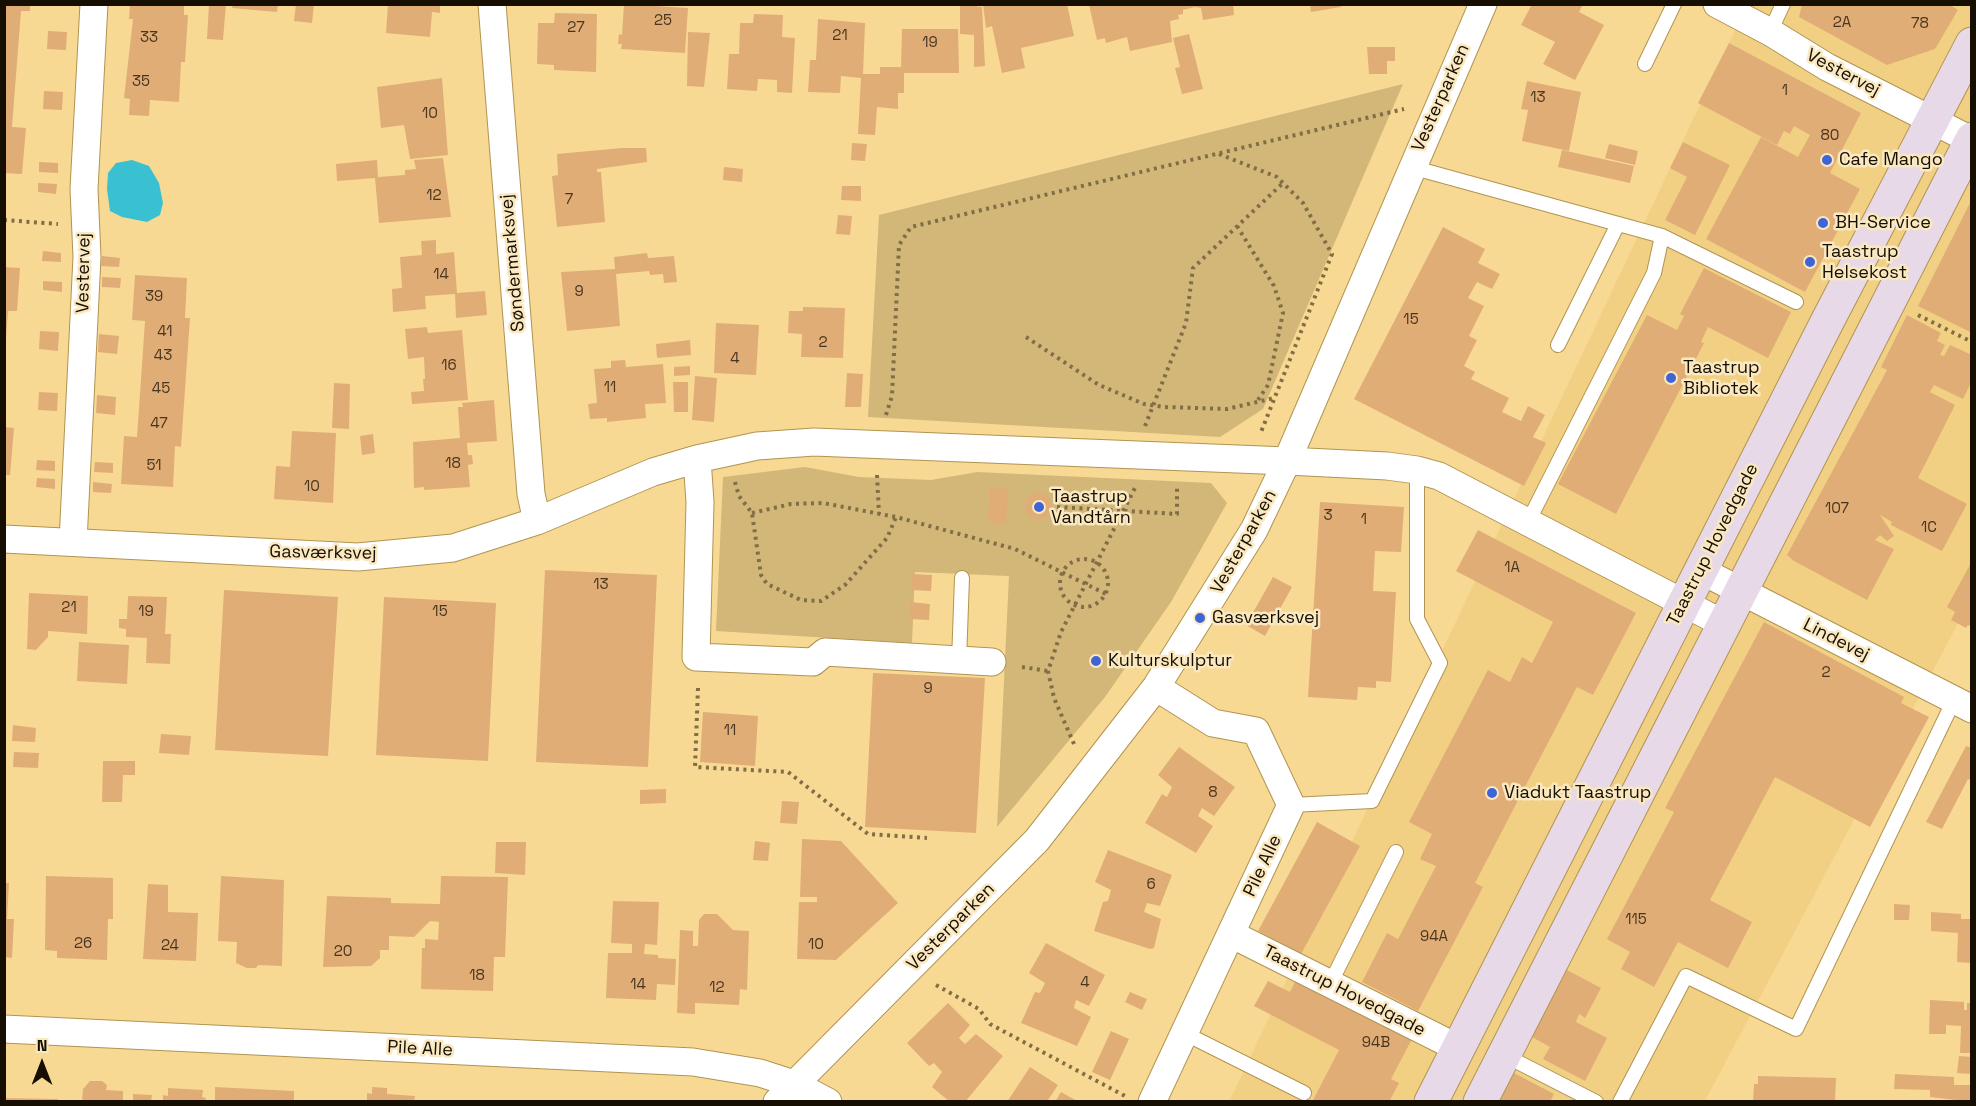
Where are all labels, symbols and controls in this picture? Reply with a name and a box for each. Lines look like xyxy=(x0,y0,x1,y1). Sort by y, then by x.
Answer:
house number: 25 xyxy=(654,12,672,30)
house number: 2A xyxy=(1833,14,1851,32)
house number: 78 xyxy=(1911,15,1929,33)
house number: 27 xyxy=(567,19,585,37)
house number: 21 xyxy=(832,27,848,45)
house number: 33 xyxy=(140,29,158,47)
house number: 19 xyxy=(922,34,938,52)
street label: Vesterparken xyxy=(1408,41,1474,155)
street label: Vestervej xyxy=(1803,45,1883,101)
house number: 35 xyxy=(132,73,150,91)
house number: 1 xyxy=(1782,82,1788,100)
house number: 13 xyxy=(1530,89,1546,107)
house number: 10 xyxy=(422,105,438,123)
house number: 80 xyxy=(1821,127,1839,145)
place label: Cafe Mango xyxy=(1839,149,1943,171)
marker: Cafe Mango xyxy=(1820,153,1834,167)
house number: 12 xyxy=(426,187,442,205)
house number: 7 xyxy=(565,191,573,209)
street label: Søndermarksvej xyxy=(496,193,530,333)
place label: BH-Service xyxy=(1835,212,1931,234)
marker: BH-Service xyxy=(1816,216,1830,230)
street label: Vestervej xyxy=(73,233,95,313)
place label: Taastrup Helsekost xyxy=(1822,241,1907,284)
marker: Taastrup Helsekost xyxy=(1803,255,1817,269)
house number: 14 xyxy=(433,266,449,284)
house number: 9 xyxy=(574,283,584,301)
house number: 39 xyxy=(145,288,163,306)
house number: 15 xyxy=(1403,311,1419,329)
house number: 41 xyxy=(157,323,173,341)
house number: 2 xyxy=(818,334,828,352)
house number: 43 xyxy=(154,347,172,365)
house number: 4 xyxy=(730,350,740,368)
house number: 16 xyxy=(441,357,457,375)
place label: Taastrup Bibliotek xyxy=(1683,357,1760,400)
marker: Taastrup Bibliotek xyxy=(1664,371,1678,385)
house number: 11 xyxy=(604,379,616,397)
house number: 45 xyxy=(152,380,170,398)
house number: 47 xyxy=(150,415,168,433)
house number: 18 xyxy=(445,455,461,473)
house number: 51 xyxy=(146,457,162,475)
street label: Taastrup Hovedgade xyxy=(1663,460,1763,630)
house number: 10 xyxy=(304,478,320,496)
place label: Taastrup Vandtårn xyxy=(1051,486,1131,528)
street label: Vesterparken xyxy=(1207,486,1281,598)
marker: Taastrup Vandtårn xyxy=(1032,500,1046,514)
house number: 107 xyxy=(1825,500,1849,518)
house number: 3 xyxy=(1323,507,1333,525)
house number: 1 xyxy=(1361,511,1367,529)
house number: 1C xyxy=(1921,519,1937,537)
street label: Gasværksvej xyxy=(269,541,377,565)
house number: 1A xyxy=(1504,559,1520,577)
house number: 13 xyxy=(593,576,609,594)
house number: 21 xyxy=(61,599,77,617)
house number: 19 xyxy=(138,603,154,621)
house number: 15 xyxy=(432,603,448,621)
place label: Gasværksvej xyxy=(1212,607,1319,629)
marker: Gasværksvej xyxy=(1193,611,1207,625)
street label: Lindevej xyxy=(1799,614,1873,666)
place label: Kulturskulptur xyxy=(1108,650,1232,672)
marker: Kulturskulptur xyxy=(1089,654,1103,668)
house number: 2 xyxy=(1821,664,1831,682)
house number: 9 xyxy=(923,680,933,698)
house number: 11 xyxy=(724,722,736,740)
place label: Viadukt Taastrup xyxy=(1504,782,1651,804)
house number: 8 xyxy=(1208,784,1218,802)
marker: Viadukt Taastrup xyxy=(1485,786,1499,800)
street label: Pile Alle xyxy=(1239,832,1287,900)
house number: 6 xyxy=(1146,876,1156,894)
street label: Vesterparken xyxy=(903,879,999,975)
house number: 115 xyxy=(1625,911,1647,929)
house number: 94A xyxy=(1420,928,1448,946)
house number: 26 xyxy=(74,935,92,953)
house number: 10 xyxy=(808,936,824,954)
house number: 24 xyxy=(161,937,179,955)
street label: Taastrup Hovedgade xyxy=(1259,941,1429,1041)
house number: 20 xyxy=(334,943,352,961)
house number: 18 xyxy=(469,967,485,985)
house number: 4 xyxy=(1080,974,1090,992)
house number: 14 xyxy=(630,976,646,994)
house number: 12 xyxy=(709,979,725,997)
north arrow xyxy=(12,1034,72,1094)
house number: 94B xyxy=(1362,1034,1390,1052)
text: N xyxy=(37,1035,47,1056)
street label: Pile Alle xyxy=(387,1036,453,1062)

